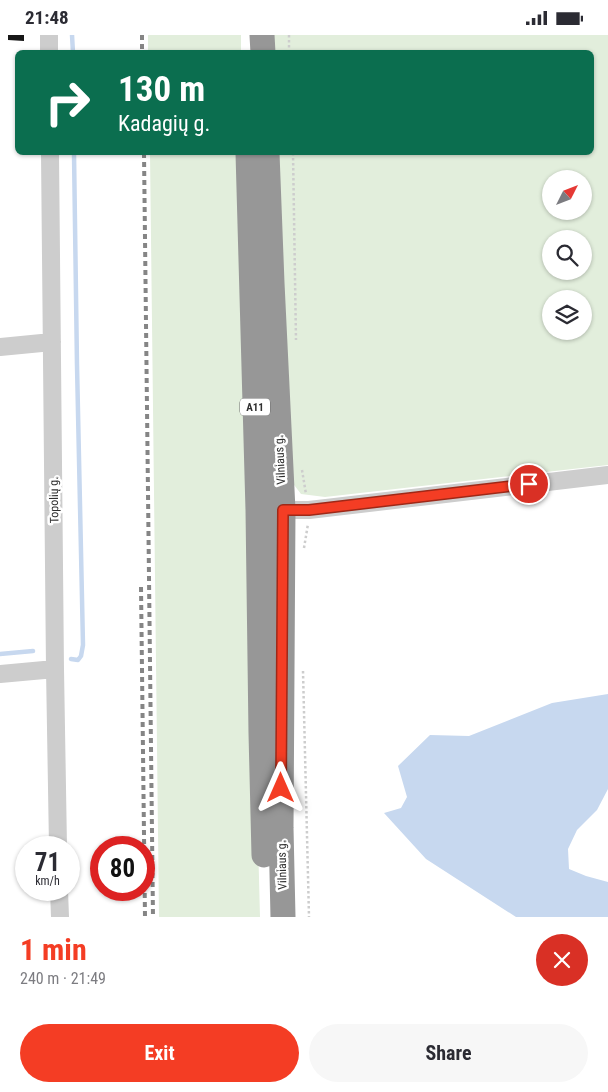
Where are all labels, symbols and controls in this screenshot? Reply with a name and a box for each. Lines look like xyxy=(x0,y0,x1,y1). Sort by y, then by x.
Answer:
text: 21:48 xyxy=(25,6,69,29)
text: 130 m xyxy=(118,69,205,110)
icon: right xyxy=(35,70,100,135)
text: Kadagių g. xyxy=(118,111,210,136)
north arrow xyxy=(542,170,592,220)
map controls xyxy=(542,170,592,340)
button: search xyxy=(542,230,592,280)
button: layers xyxy=(542,290,592,340)
road number: A11 xyxy=(240,399,270,416)
street label: Vilniaus g. xyxy=(272,435,288,485)
pin xyxy=(508,463,550,505)
icon: arrive xyxy=(515,470,543,498)
street label: Topolių g. xyxy=(47,476,61,524)
position arrow xyxy=(254,761,306,813)
speed limit sign: 80 xyxy=(90,836,155,901)
street label: Vilniaus g. xyxy=(275,840,289,890)
text: 71 xyxy=(35,848,60,877)
text: km/h xyxy=(35,874,60,888)
text: 1 min xyxy=(20,932,87,967)
button: close xyxy=(536,934,588,986)
text: 240 m · 21:49 xyxy=(20,969,106,988)
button: Exit xyxy=(20,1024,299,1082)
button: Share xyxy=(309,1024,588,1082)

